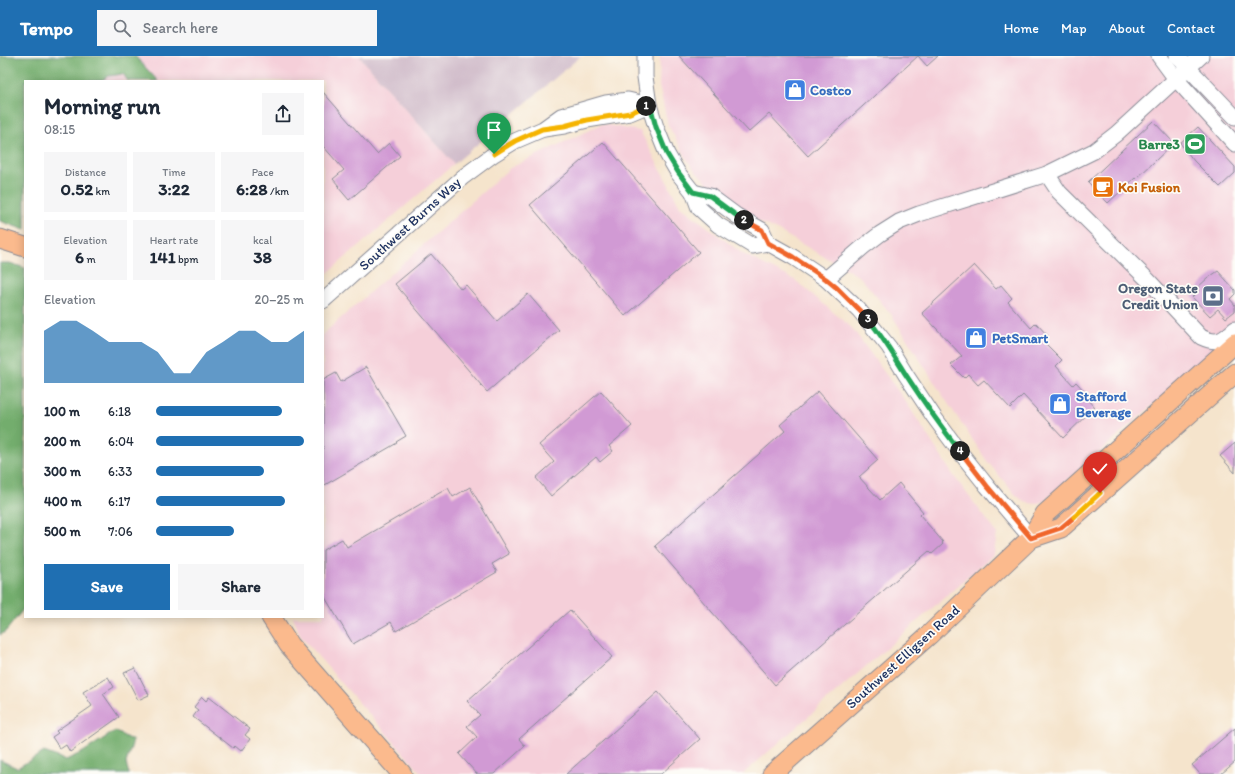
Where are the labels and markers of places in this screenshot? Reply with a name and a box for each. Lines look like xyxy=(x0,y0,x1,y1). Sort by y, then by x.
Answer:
shop icon: Costco xyxy=(782,77,808,103)
place label: Costco xyxy=(810,82,851,99)
pin: 1 xyxy=(636,96,656,116)
pin xyxy=(477,113,511,154)
sports icon: Barre3 xyxy=(1182,131,1208,157)
place label: Barre3 xyxy=(1139,136,1180,153)
cafe icon: Koi Fusion xyxy=(1090,174,1116,200)
place label: Koi Fusion xyxy=(1118,179,1181,196)
pin: 2 xyxy=(734,210,754,230)
place label: Oregon State Credit Union xyxy=(1118,280,1199,313)
bank icon: Oregon State Credit Union xyxy=(1200,283,1226,309)
pin: 3 xyxy=(858,309,878,329)
shop icon: PetSmart xyxy=(963,325,989,351)
place label: PetSmart xyxy=(992,330,1049,347)
place label: Stafford Beverage xyxy=(1076,388,1132,421)
shop icon: Stafford Beverage xyxy=(1047,391,1073,417)
pin: 4 xyxy=(950,441,970,461)
pin xyxy=(1083,452,1117,493)

